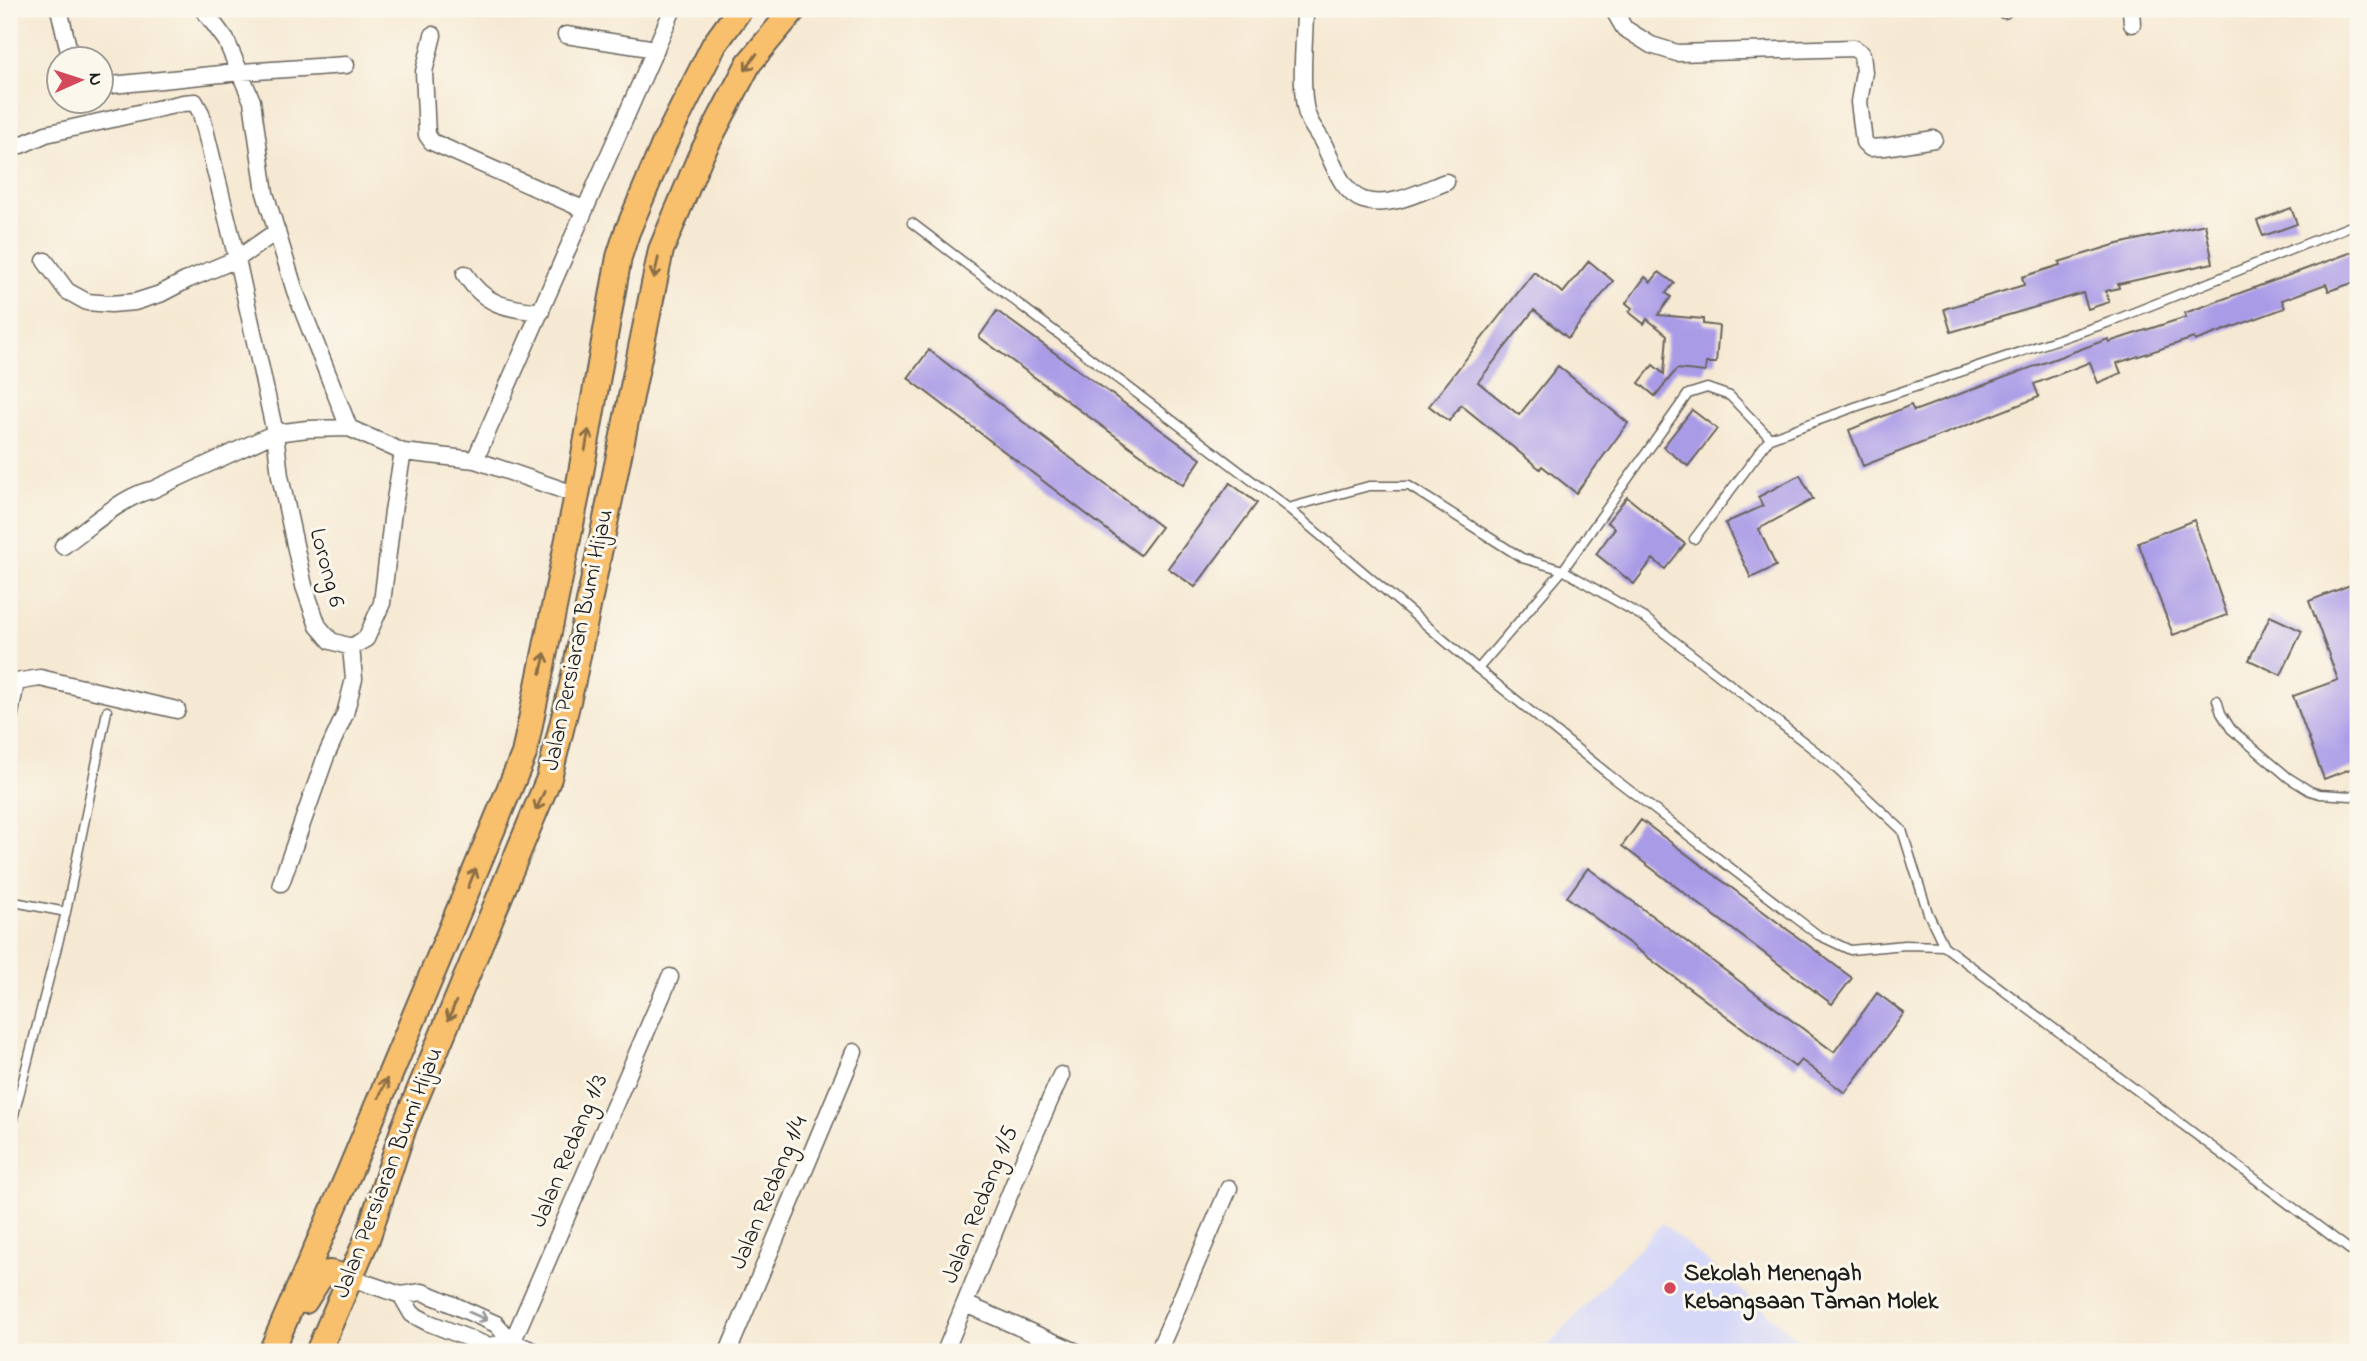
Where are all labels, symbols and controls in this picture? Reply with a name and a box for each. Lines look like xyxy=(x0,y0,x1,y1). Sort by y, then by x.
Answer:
north arrow xyxy=(46,46,116,116)
one-way arrow xyxy=(744,52,759,71)
text: N xyxy=(81,72,108,87)
one-way arrow xyxy=(649,256,662,279)
one-way arrow xyxy=(581,429,594,452)
street label: Jalan Persiaran Bumi Hijau xyxy=(534,506,624,774)
street label: Lorong 6 xyxy=(299,525,353,612)
one-way arrow xyxy=(536,652,550,675)
one-way arrow xyxy=(532,789,545,811)
one-way arrow xyxy=(466,868,479,889)
one-way arrow xyxy=(445,999,458,1021)
street label: Jalan Persiaran Bumi Hijau xyxy=(325,1042,453,1304)
street label: Jalan Redang 1/3 xyxy=(522,1069,618,1233)
one-way arrow xyxy=(377,1077,390,1099)
street label: Jalan Redang 1/4 xyxy=(722,1111,818,1275)
street label: Jalan Redang 1/5 xyxy=(933,1121,1029,1289)
place label: Sekolah Menengah Kebangsaan Taman Molek xyxy=(1684,1257,1939,1321)
marker: Sekolah Menengah Kebangsaan Taman Molek xyxy=(1662,1280,1678,1296)
one-way arrow xyxy=(467,1310,488,1323)

